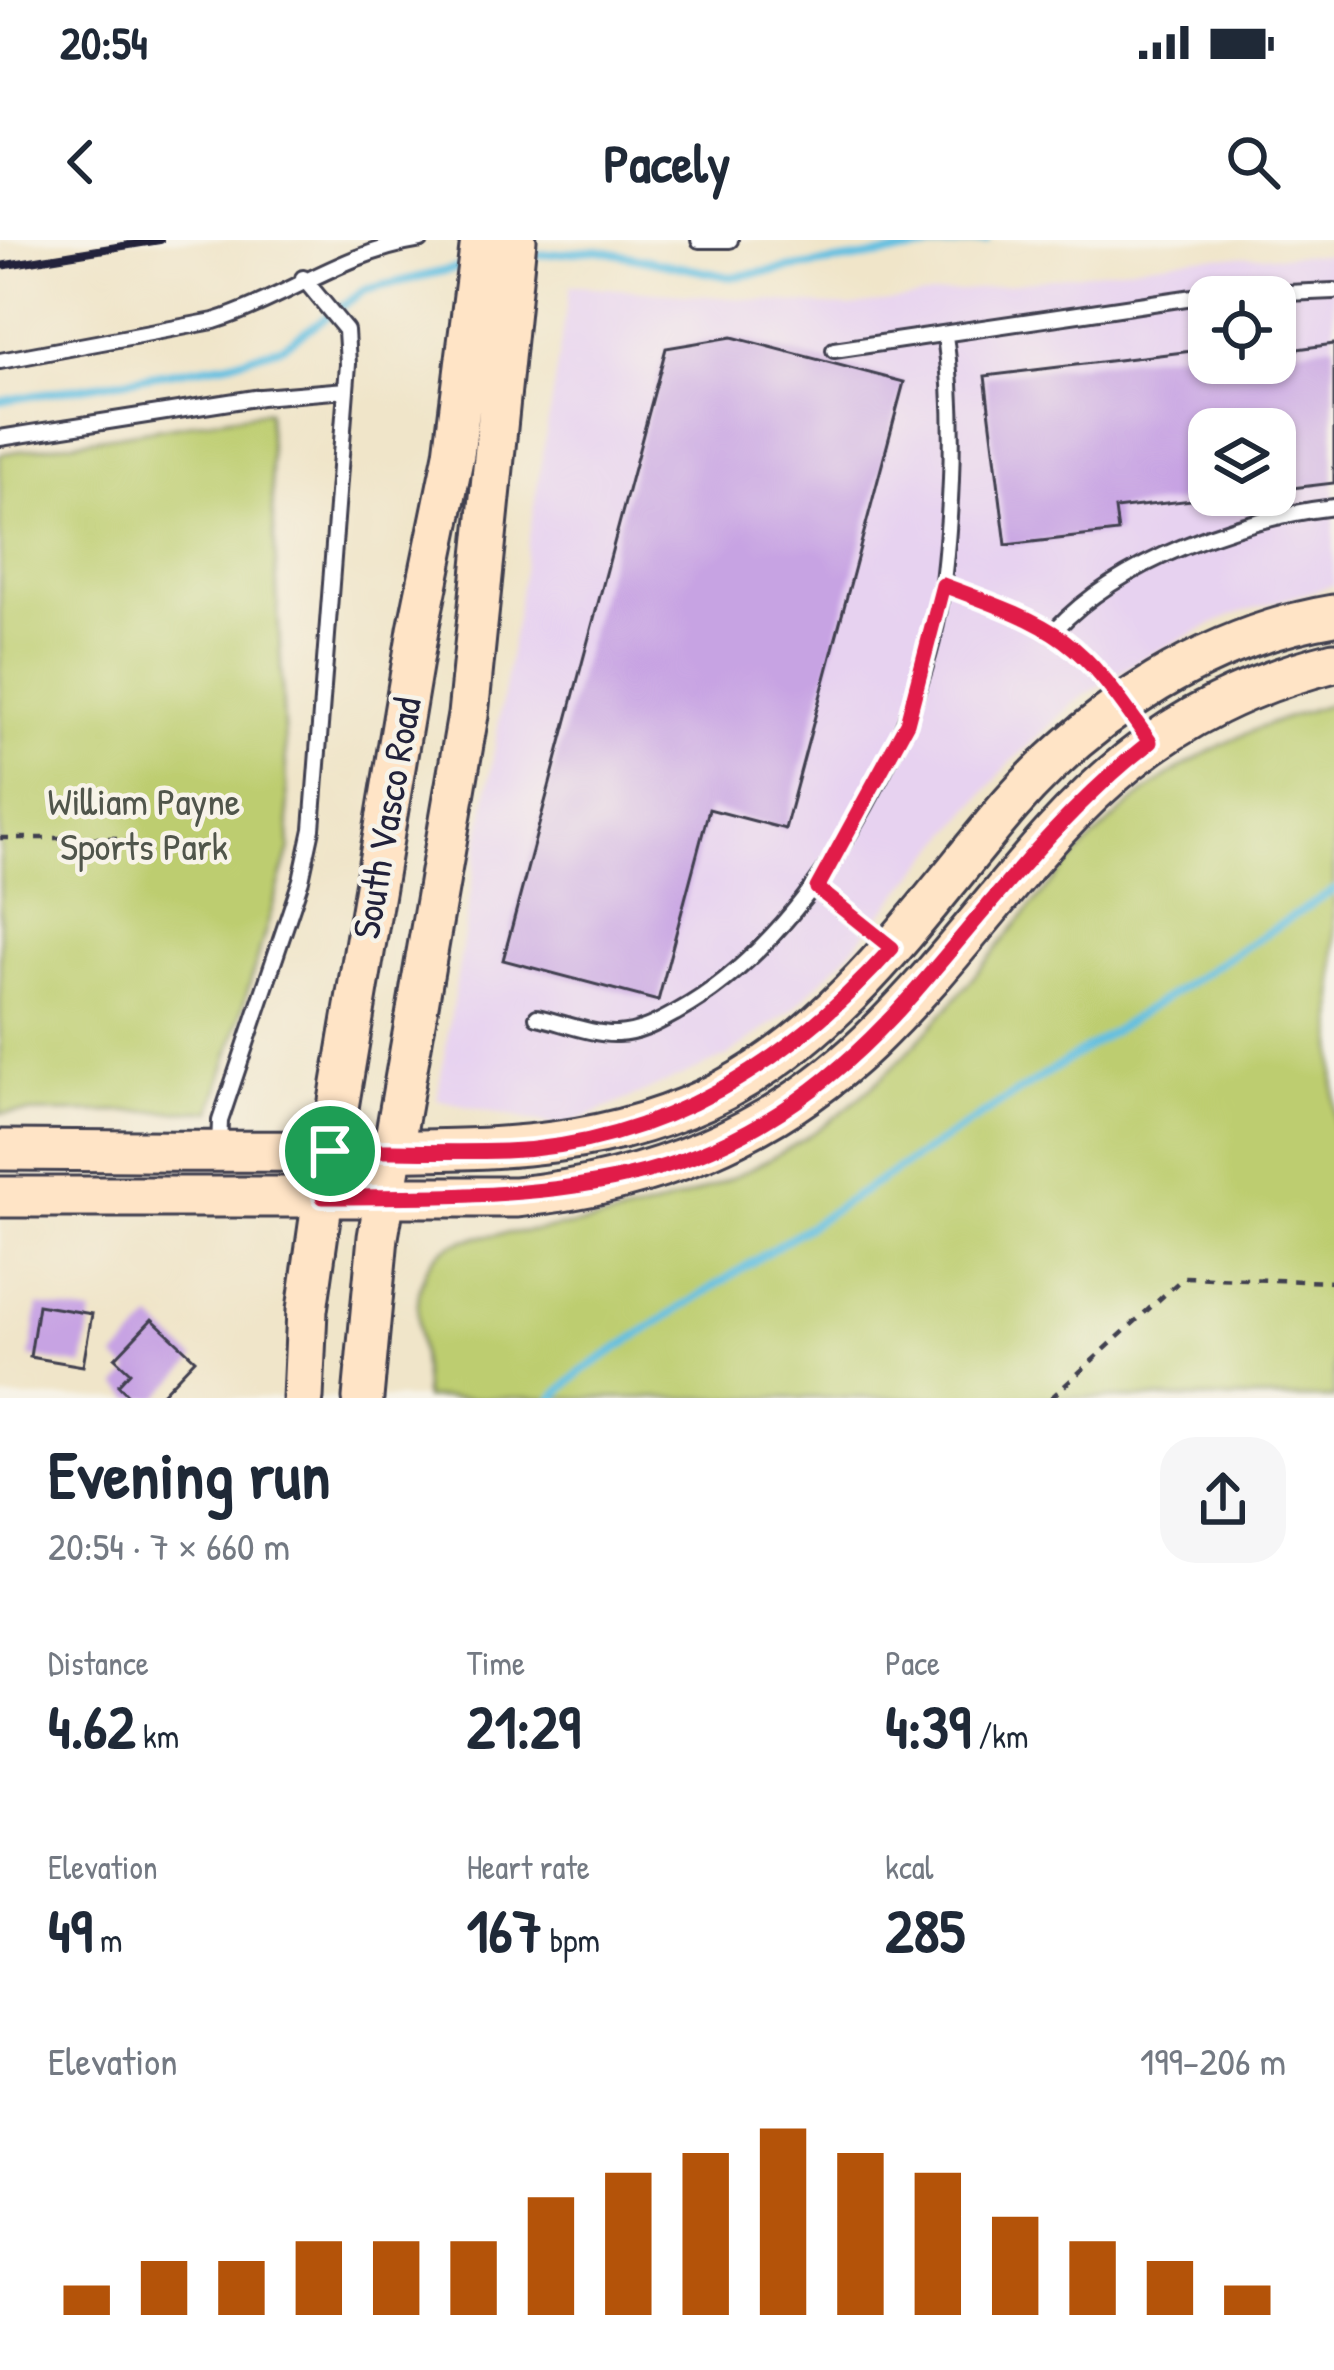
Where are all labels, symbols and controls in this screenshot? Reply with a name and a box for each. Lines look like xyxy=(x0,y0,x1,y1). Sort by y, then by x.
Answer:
text: 20:54 xyxy=(60,12,148,73)
text: Pacely xyxy=(604,126,730,199)
icon: back xyxy=(48,129,114,195)
icon: search xyxy=(1220,129,1286,195)
map controls xyxy=(1188,276,1296,516)
button: locate xyxy=(1188,276,1296,384)
button: layers xyxy=(1188,408,1296,516)
street label: South Vasco Road xyxy=(338,693,433,943)
park label: William Payne Sports Park xyxy=(48,774,240,872)
pin xyxy=(279,1100,381,1202)
icon: arrive xyxy=(297,1118,363,1184)
text: Evening run xyxy=(48,1429,330,1519)
button: share xyxy=(1160,1437,1286,1563)
text: 20:54 · 7 × 660 m xyxy=(48,1519,290,1572)
text: Distance xyxy=(48,1641,149,1685)
text: Time xyxy=(467,1641,525,1685)
text: Pace xyxy=(885,1641,940,1685)
text: 4.62 xyxy=(48,1685,135,1767)
text: 21:29 xyxy=(467,1685,581,1767)
text: 4:39 xyxy=(885,1685,971,1767)
text: km xyxy=(135,1714,179,1758)
text: /km xyxy=(971,1714,1028,1758)
text: Elevation xyxy=(48,1845,158,1889)
text: Heart rate xyxy=(467,1845,590,1889)
text: kcal xyxy=(885,1845,934,1889)
text: 49 xyxy=(48,1889,93,1971)
text: 167 xyxy=(467,1889,542,1971)
text: 285 xyxy=(885,1889,965,1971)
text: m xyxy=(93,1918,123,1962)
text: bpm xyxy=(542,1918,600,1962)
text: Elevation xyxy=(48,2034,178,2087)
text: 199–206 m xyxy=(1140,2034,1286,2087)

